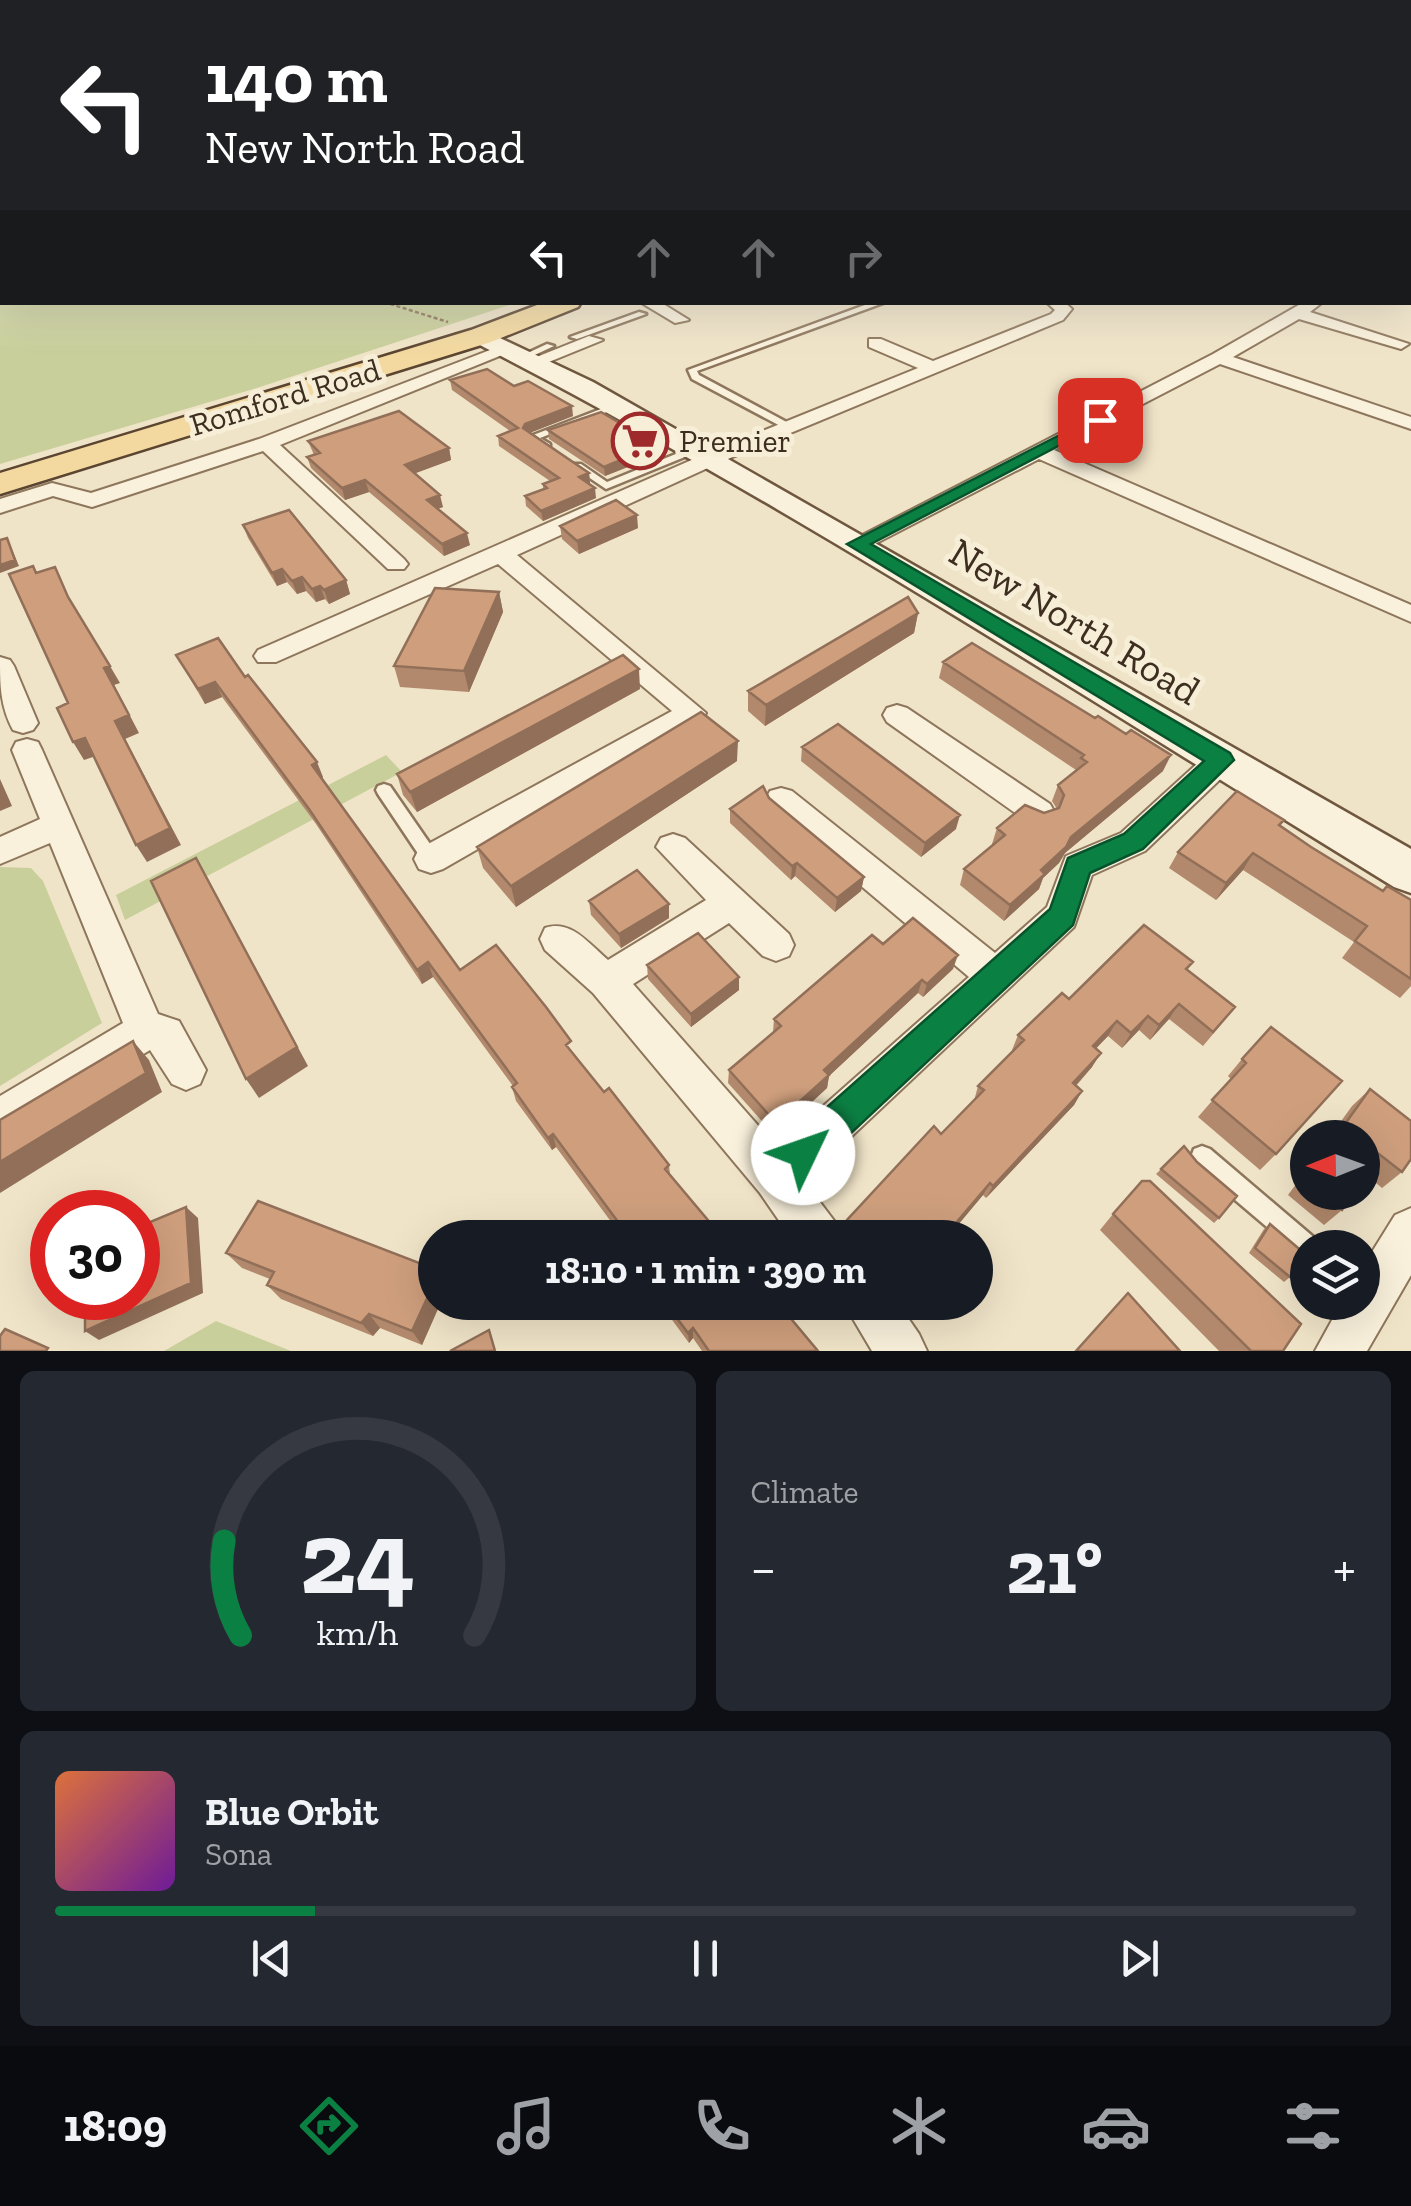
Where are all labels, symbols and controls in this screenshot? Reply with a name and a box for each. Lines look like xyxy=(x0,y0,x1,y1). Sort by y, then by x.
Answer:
text: 140 m xyxy=(205,36,388,120)
icon: left xyxy=(40,40,170,170)
text: New North Road xyxy=(205,121,524,175)
icon: left xyxy=(521,230,576,285)
icon: ahead xyxy=(626,230,681,285)
icon: ahead xyxy=(731,230,786,285)
icon: right xyxy=(836,230,891,285)
street label: Romford Road xyxy=(185,350,385,444)
pin xyxy=(1058,378,1143,463)
icon: arrive xyxy=(1073,393,1128,448)
supermarket icon: Premier xyxy=(610,411,670,471)
place label: Premier xyxy=(679,422,791,460)
street label: New North Road xyxy=(941,527,1209,715)
position arrow xyxy=(751,1101,855,1205)
north arrow xyxy=(1290,1120,1380,1210)
map controls xyxy=(1290,1120,1380,1320)
speed limit sign: 30 xyxy=(30,1190,160,1320)
button: layers xyxy=(1290,1230,1380,1320)
text: 18:10 · 1 min · 390 m xyxy=(545,1247,866,1293)
text: Climate xyxy=(751,1473,859,1511)
text: 24 xyxy=(300,1495,415,1620)
text: 21° xyxy=(1006,1522,1103,1612)
text: − xyxy=(751,1535,776,1601)
text: + xyxy=(1333,1535,1356,1601)
text: km/h xyxy=(317,1611,399,1654)
text: Blue Orbit xyxy=(205,1789,378,1835)
text: Sona xyxy=(205,1835,272,1873)
icon: previous xyxy=(244,1931,299,1986)
icon: pause xyxy=(678,1931,733,1986)
icon: next xyxy=(1112,1931,1167,1986)
icon: directions xyxy=(294,2091,364,2161)
icon: music xyxy=(491,2091,561,2161)
icon: phone xyxy=(687,2091,757,2161)
icon: climate xyxy=(884,2091,954,2161)
icon: car xyxy=(1081,2091,1151,2161)
icon: filters xyxy=(1278,2091,1348,2161)
text: 18:09 xyxy=(63,2099,167,2153)

